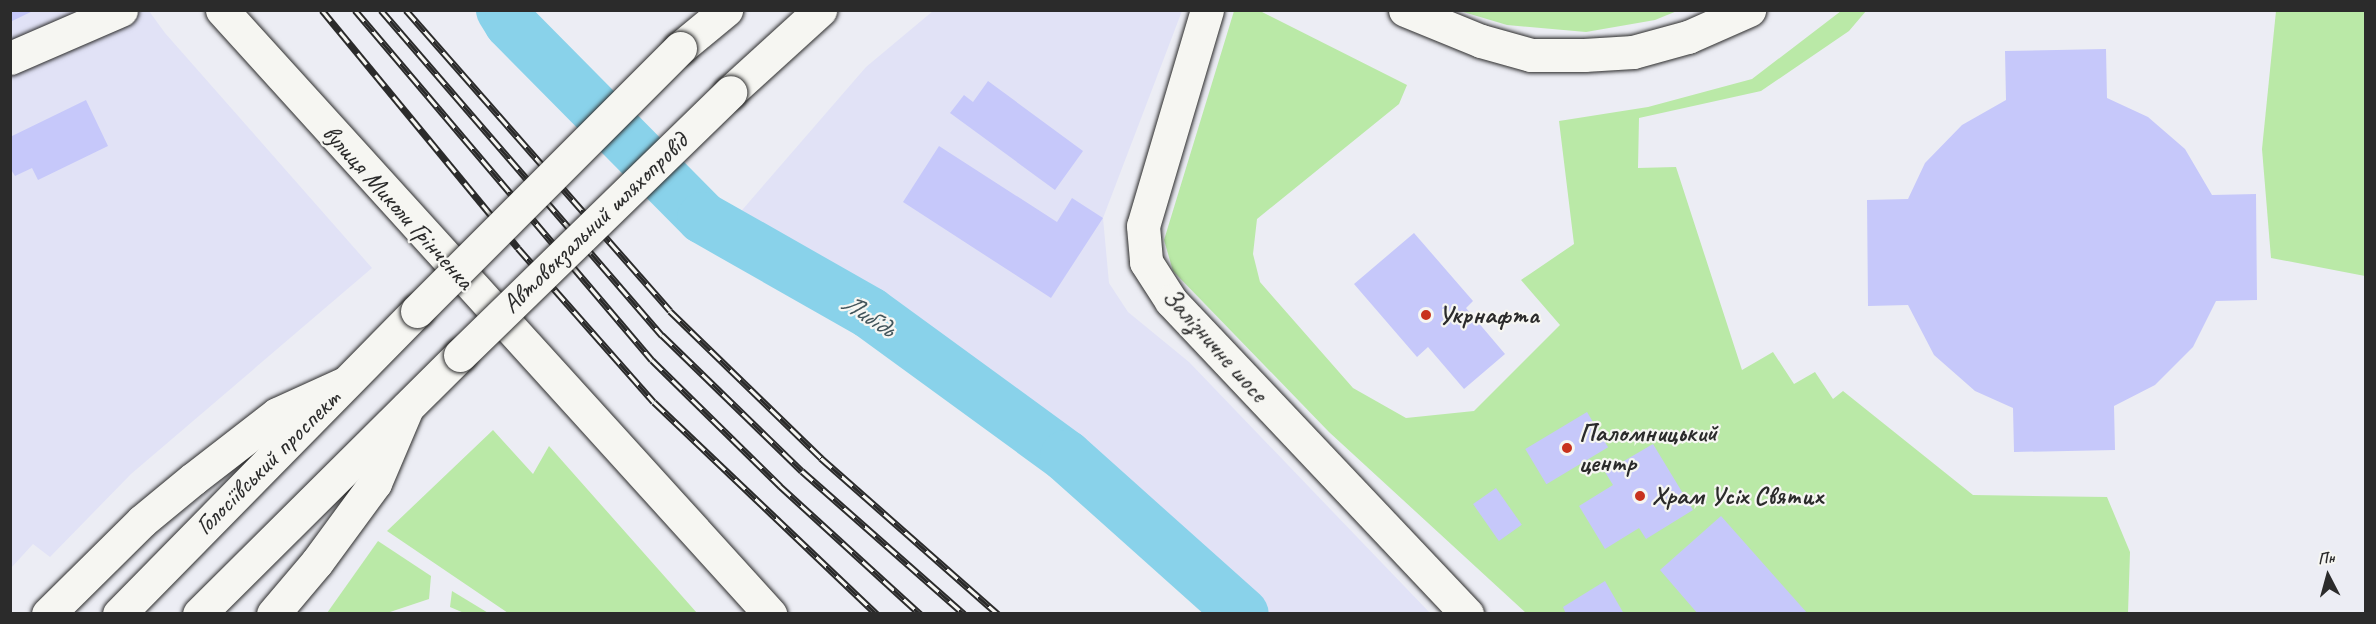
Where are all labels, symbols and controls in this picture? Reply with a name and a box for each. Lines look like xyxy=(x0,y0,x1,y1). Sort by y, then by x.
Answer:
street label: вулиця Миколи Грінченка xyxy=(316,118,480,296)
street label: Автовокзальний шляхопровід xyxy=(496,126,694,320)
street label: Залізничне шосе xyxy=(1155,281,1275,409)
water label: Либідь xyxy=(835,286,901,344)
place label: Укрнафта xyxy=(1438,299,1539,331)
marker: Укрнафта xyxy=(1419,308,1433,322)
street label: Голосіївський проспект xyxy=(189,383,347,541)
place label: Паломницький центр xyxy=(1579,417,1717,478)
marker: Паломницький центр xyxy=(1560,441,1574,455)
place label: Храм Усіх Святих xyxy=(1652,480,1824,512)
marker: Храм Усіх Святих xyxy=(1633,489,1647,503)
north arrow xyxy=(2298,546,2358,606)
text: Пн xyxy=(2317,547,2335,569)

